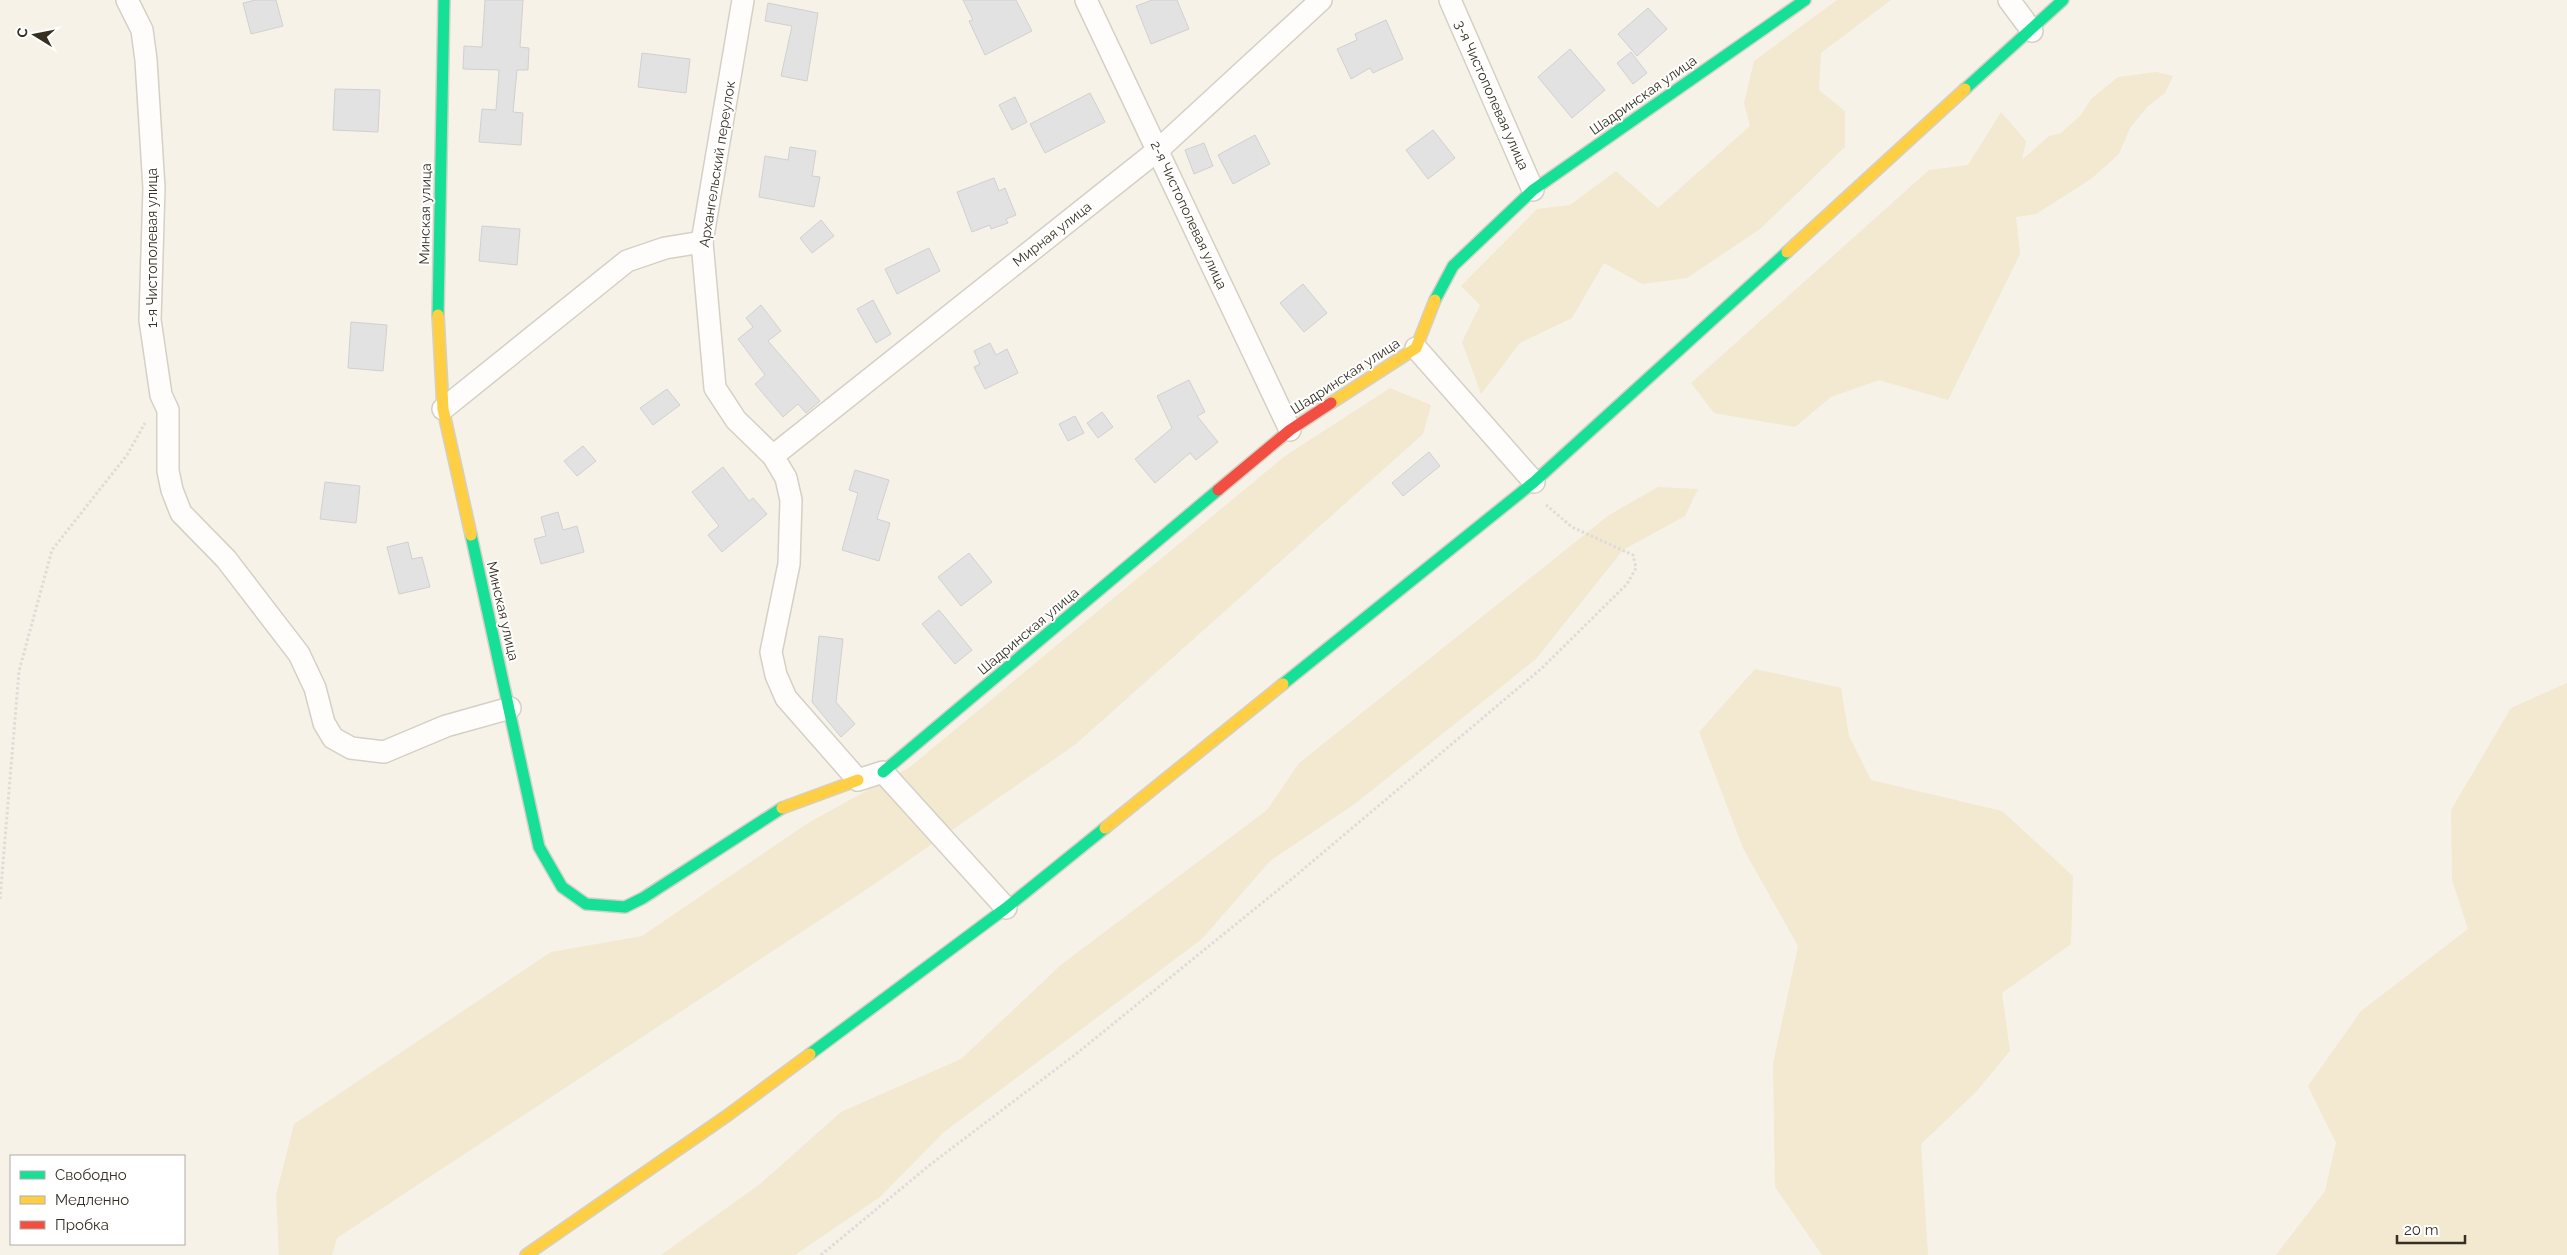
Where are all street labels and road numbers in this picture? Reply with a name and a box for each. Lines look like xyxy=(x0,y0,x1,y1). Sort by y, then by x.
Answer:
street label: 3-я Чистополевая улица xyxy=(1452,18,1532,172)
street label: Шадринская улица xyxy=(1586,52,1700,138)
street label: Архангельский переулок xyxy=(696,79,738,249)
street label: 2-я Чистополевая улица xyxy=(1148,138,1230,292)
street label: Минская улица xyxy=(416,163,434,265)
street label: 1-я Чистополевая улица xyxy=(144,168,160,328)
street label: Мирная улица xyxy=(1010,198,1094,270)
street label: Шадринская улица xyxy=(1287,335,1403,417)
street label: Минская улица xyxy=(484,560,522,662)
street label: Шадринская улица xyxy=(974,584,1082,678)

